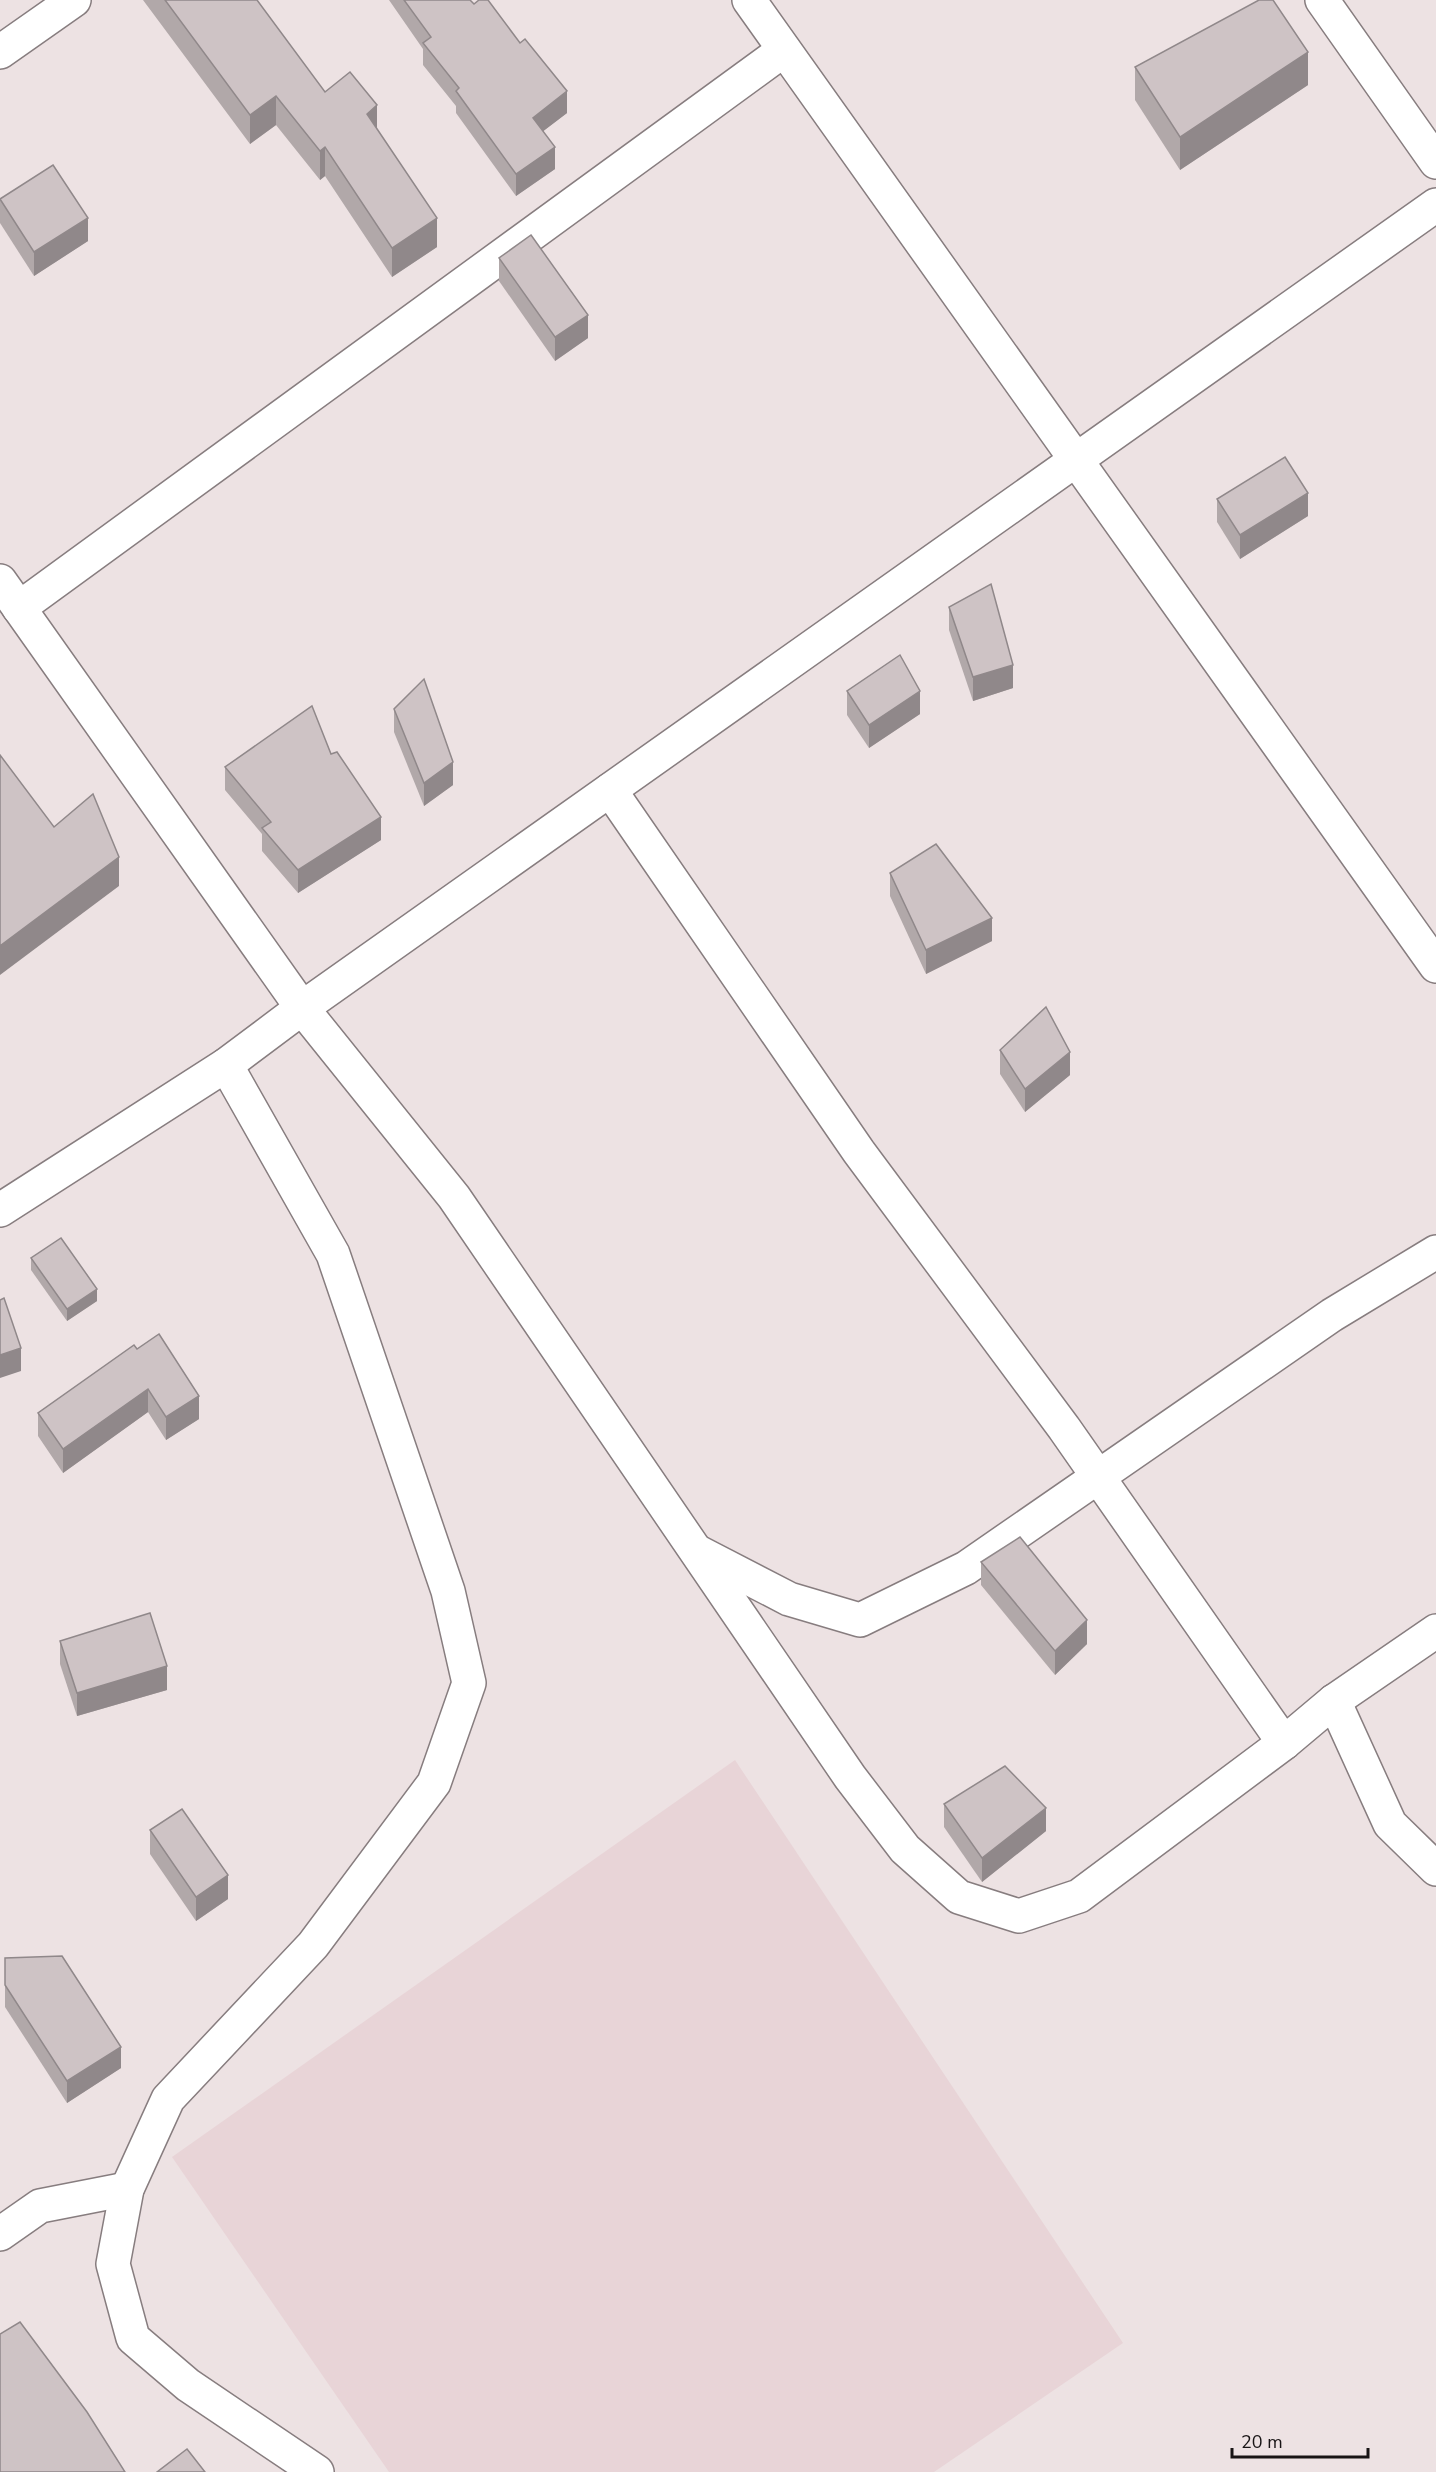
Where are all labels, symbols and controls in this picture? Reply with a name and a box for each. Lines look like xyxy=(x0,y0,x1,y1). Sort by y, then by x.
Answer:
scale bar xyxy=(1232,2421,1368,2459)
text: 20 m xyxy=(1241,2430,1283,2454)

